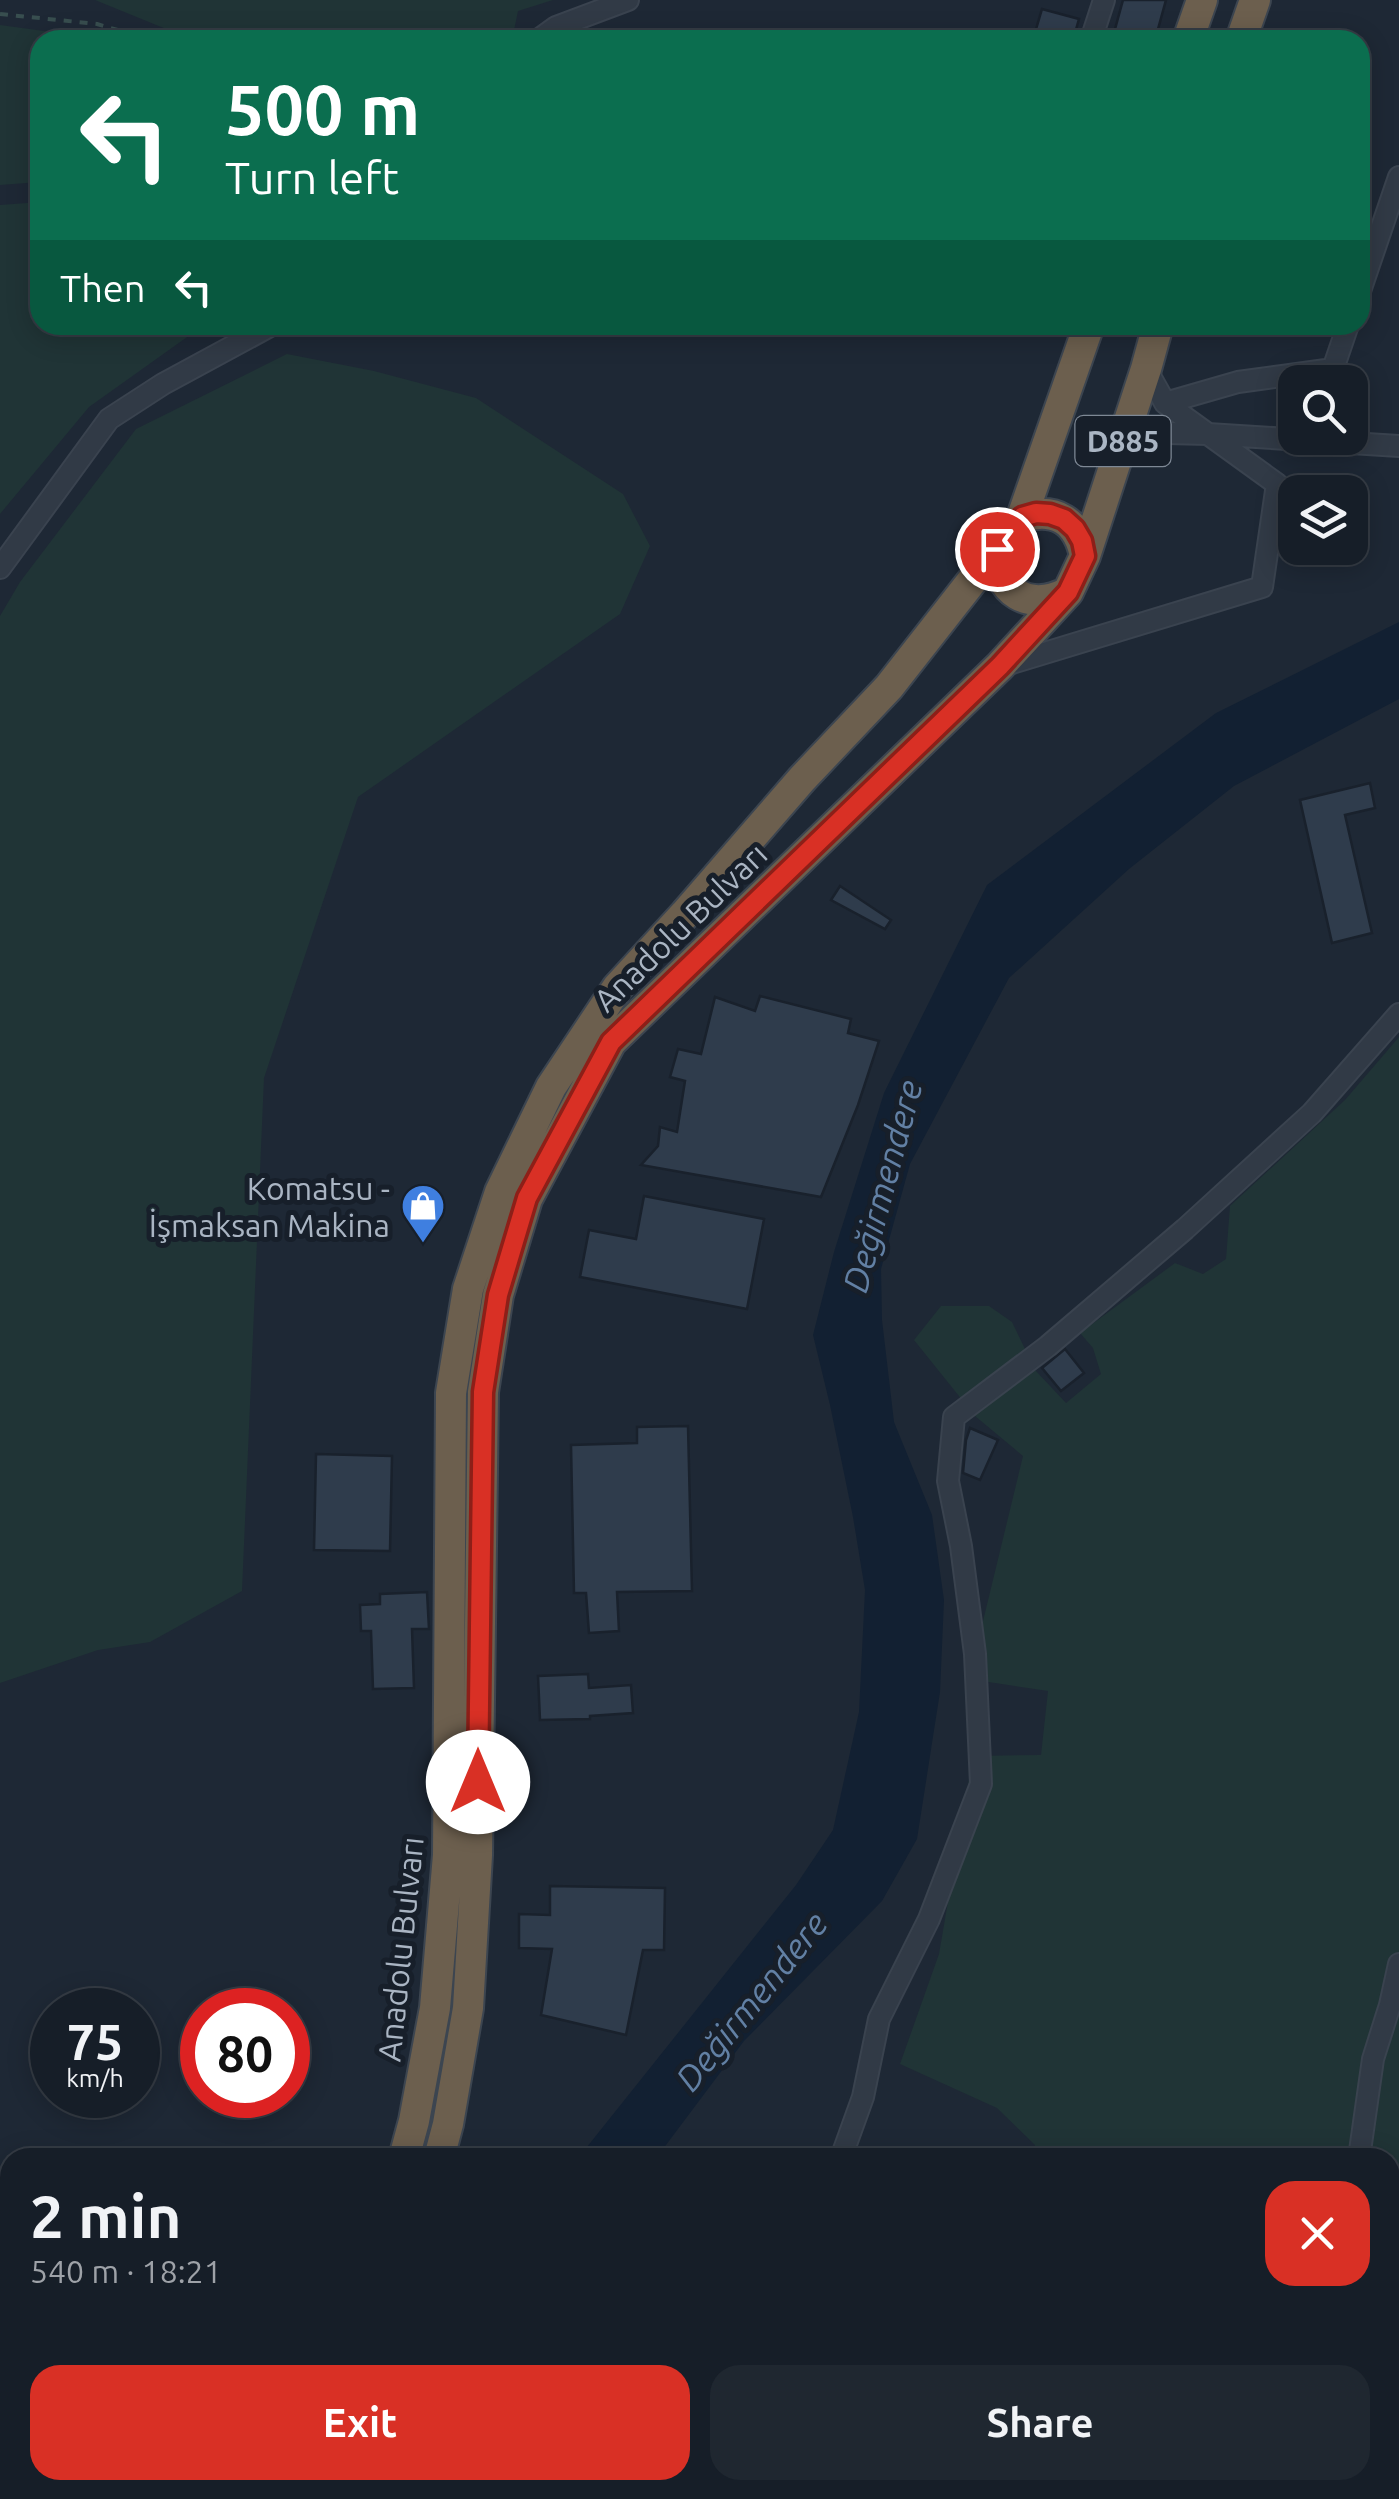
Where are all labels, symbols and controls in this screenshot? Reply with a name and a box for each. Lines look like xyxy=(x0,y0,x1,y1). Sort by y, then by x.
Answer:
icon: left xyxy=(60,70,190,200)
text: 500 m xyxy=(225,70,420,148)
text: Turn left xyxy=(225,152,399,203)
icon: left xyxy=(166,260,221,315)
text: Then xyxy=(60,267,146,309)
map controls xyxy=(1278,365,1368,565)
button: search xyxy=(1278,365,1368,455)
road number: D885 xyxy=(1076,416,1170,466)
button: layers xyxy=(1278,475,1368,565)
pin xyxy=(955,507,1040,592)
icon: arrive xyxy=(970,522,1025,577)
street label: Anadolu Bulvarı xyxy=(586,836,774,1018)
water label: Değirmendere xyxy=(834,1075,930,1296)
place label: Komatsu - İşmaksan Makina xyxy=(149,1170,390,1243)
shop icon: Komatsu - İşmaksan Makina xyxy=(400,1183,446,1244)
position arrow xyxy=(426,1730,530,1834)
street label: Anadolu Bulvarı xyxy=(370,1835,430,2063)
water label: Değirmendere xyxy=(667,1904,835,2098)
speed limit sign: 80 xyxy=(180,1988,310,2118)
text: 75 xyxy=(67,2013,123,2069)
text: km/h xyxy=(66,2064,124,2092)
button: close xyxy=(1265,2181,1370,2286)
text: 2 min xyxy=(30,2182,182,2249)
text: 540 m · 18:21 xyxy=(30,2253,222,2289)
button: Exit xyxy=(30,2365,690,2480)
button: Share xyxy=(710,2365,1370,2480)

